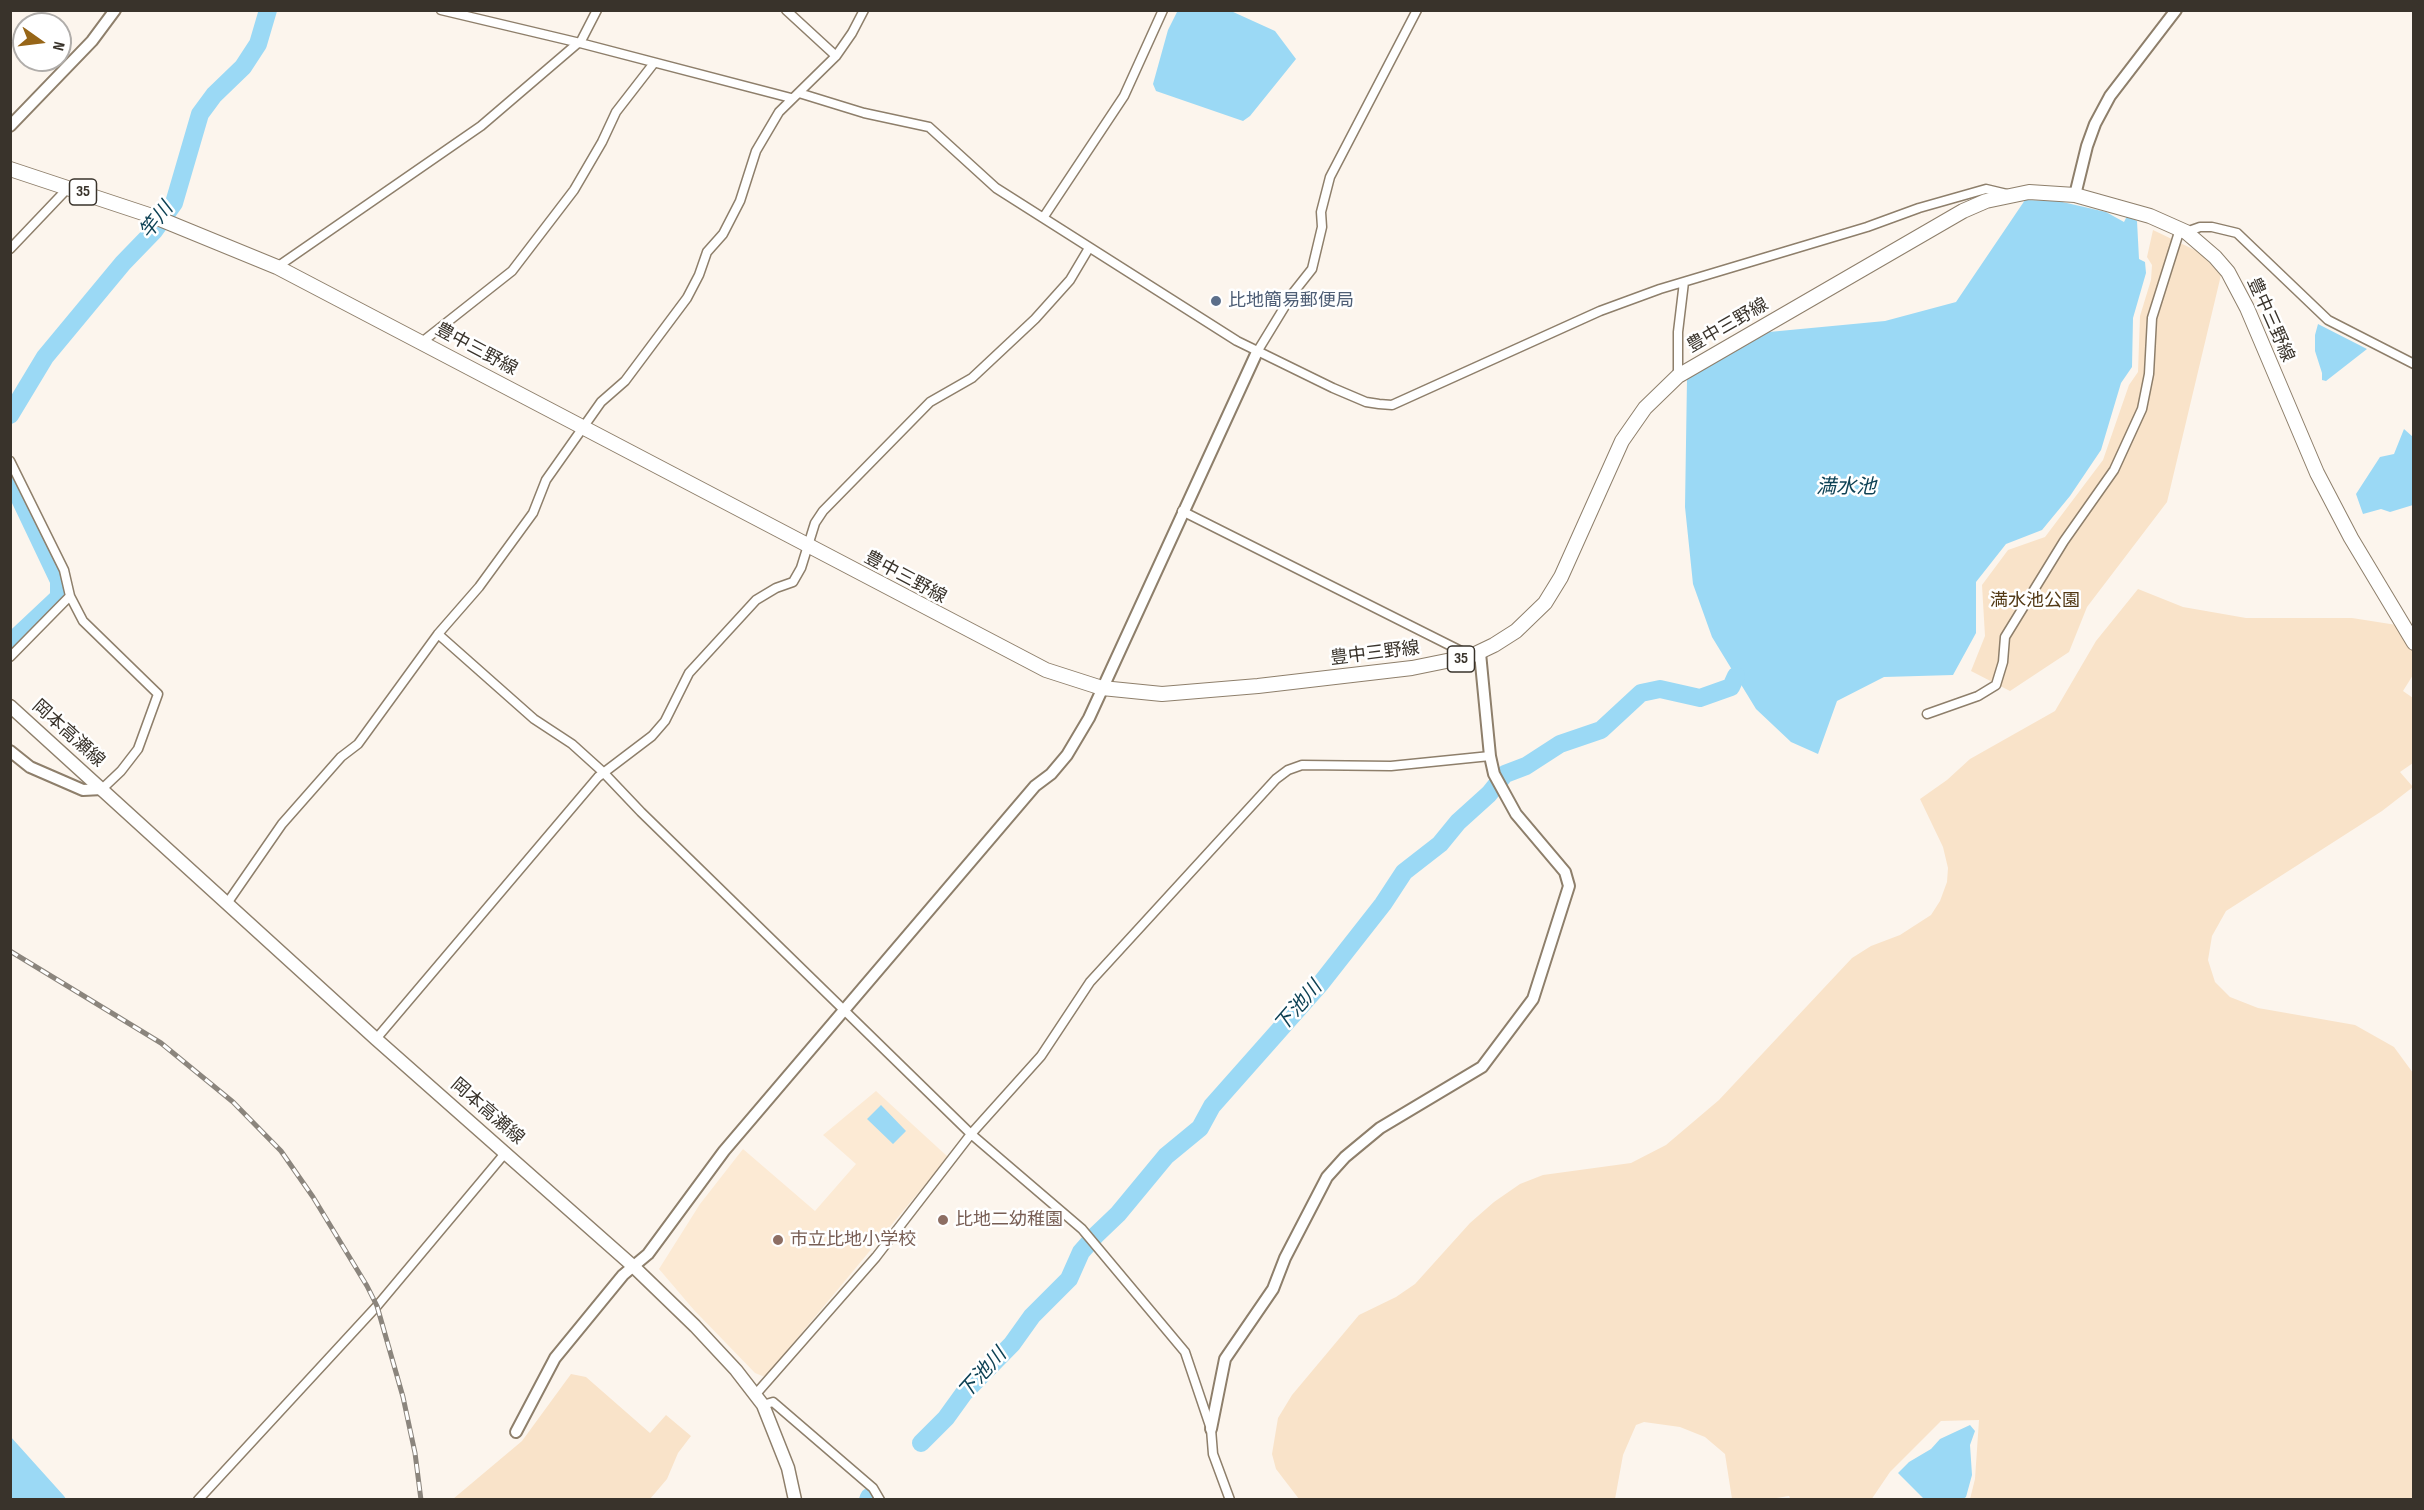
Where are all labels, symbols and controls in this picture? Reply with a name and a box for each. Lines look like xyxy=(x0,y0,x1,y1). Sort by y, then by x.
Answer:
north arrow xyxy=(12,12,72,72)
text: N xyxy=(48,40,68,52)
road number: 35 xyxy=(70,179,97,205)
water label: 竿川 xyxy=(135,198,179,244)
street label: 豊中三野線 xyxy=(2242,274,2298,366)
place label: 比地簡易郵便局 xyxy=(1228,290,1354,312)
marker: 比地簡易郵便局 xyxy=(1209,294,1223,308)
street label: 豊中三野線 xyxy=(1684,294,1772,358)
street label: 豊中三野線 xyxy=(431,319,521,381)
water label: 満水池 xyxy=(1816,476,1876,500)
street label: 豊中三野線 xyxy=(860,547,950,609)
park label: 満水池公園 xyxy=(1990,590,2080,612)
street label: 豊中三野線 xyxy=(1329,638,1421,670)
road number: 35 xyxy=(1448,646,1474,672)
street label: 岡本高瀬線 xyxy=(27,696,109,772)
water label: 下池川 xyxy=(1270,976,1328,1038)
street label: 岡本高瀬線 xyxy=(446,1074,528,1150)
place label: 比地二幼稚園 xyxy=(955,1209,1063,1231)
marker: 比地二幼稚園 xyxy=(936,1213,950,1227)
place label: 市立比地小学校 xyxy=(790,1229,916,1251)
marker: 市立比地小学校 xyxy=(771,1233,785,1247)
water label: 下池川 xyxy=(954,1344,1012,1404)

